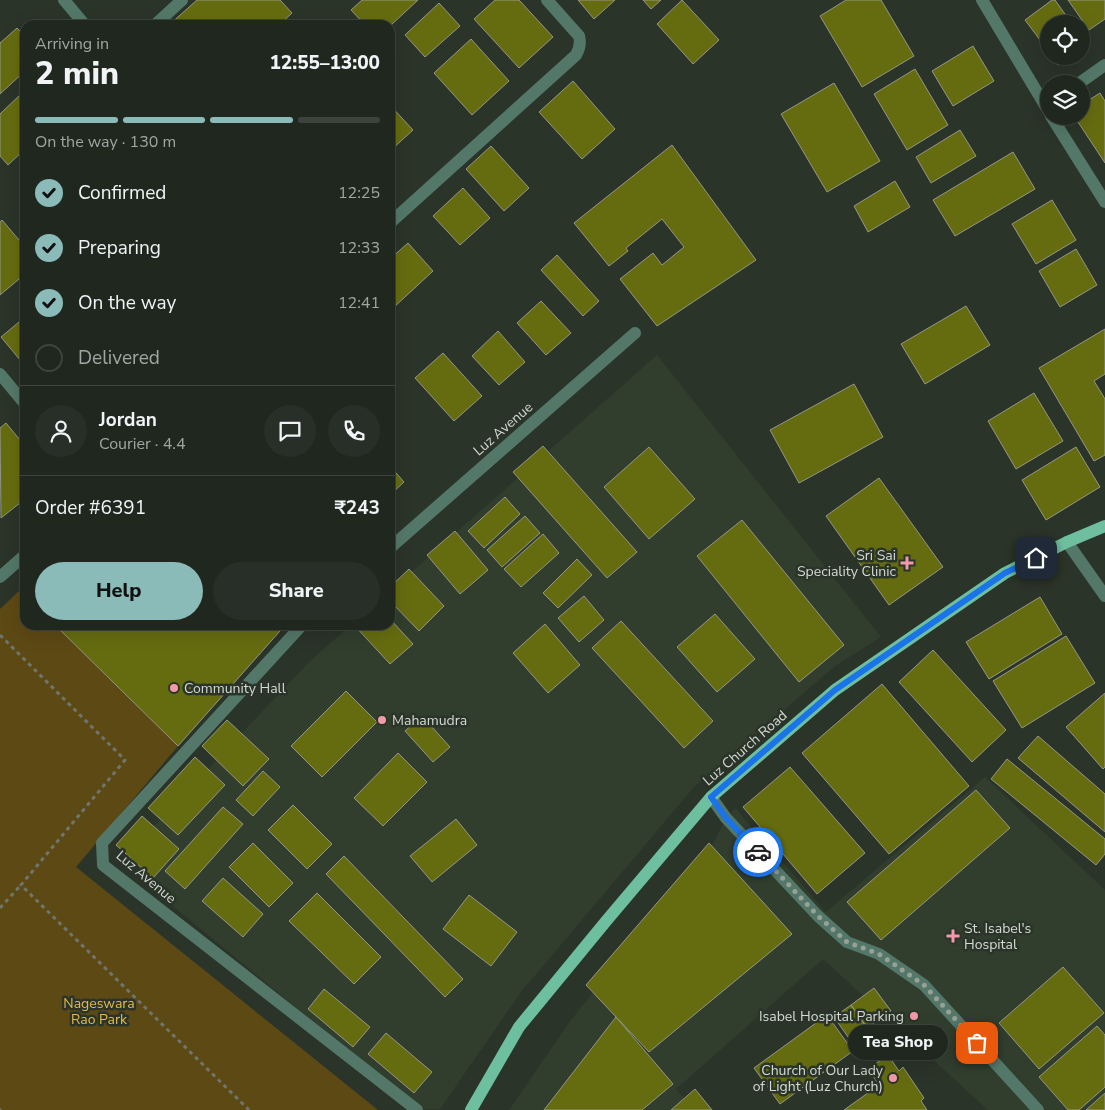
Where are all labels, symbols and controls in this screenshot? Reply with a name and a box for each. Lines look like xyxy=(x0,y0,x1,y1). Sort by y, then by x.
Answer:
map controls xyxy=(1040,15,1090,125)
button: locate xyxy=(1040,15,1090,65)
text: Arriving in xyxy=(35,33,109,55)
text: 12:55–13:00 xyxy=(269,50,380,76)
text: 2 min xyxy=(35,52,119,95)
button: layers xyxy=(1040,75,1090,125)
text: On the way · 130 m xyxy=(35,131,176,153)
icon: check xyxy=(35,179,63,207)
text: Confirmed xyxy=(78,180,166,206)
text: 12:25 xyxy=(338,182,380,204)
icon: check xyxy=(35,234,63,262)
text: Preparing xyxy=(78,235,161,261)
text: 12:33 xyxy=(338,237,380,259)
icon: check xyxy=(35,289,63,317)
text: On the way xyxy=(78,290,176,316)
text: 12:41 xyxy=(338,292,380,314)
text: Delivered xyxy=(78,345,160,371)
street label: Luz Avenue xyxy=(469,398,537,460)
button: person xyxy=(35,405,87,457)
button: chat xyxy=(264,405,316,457)
button: phone xyxy=(328,405,380,457)
text: Jordan xyxy=(99,407,157,433)
text: Courier · 4.4 xyxy=(99,433,185,455)
text: Order #6391 xyxy=(35,495,146,521)
text: ₹243 xyxy=(334,495,380,521)
pin xyxy=(1015,537,1057,579)
icon: home xyxy=(1022,544,1050,572)
place label: Sri Sai Speciality Clinic xyxy=(797,546,897,581)
marker: Sri Sai Speciality Clinic xyxy=(900,556,914,570)
button: Help xyxy=(35,562,203,620)
button: Share xyxy=(213,562,380,620)
place label: Community Hall xyxy=(184,679,287,698)
marker: Community Hall xyxy=(168,682,180,694)
street label: Luz Church Road xyxy=(699,706,791,790)
place label: Mahamudra xyxy=(392,711,467,730)
marker: Mahamudra xyxy=(376,714,388,726)
courier xyxy=(733,827,783,877)
icon: car xyxy=(744,838,772,866)
street label: Luz Avenue xyxy=(112,846,180,908)
place label: St. Isabel's Hospital xyxy=(964,919,1032,954)
marker: St. Isabel's Hospital xyxy=(946,929,960,943)
park label: Nageswara Rao Park xyxy=(63,994,135,1029)
place label: Isabel Hospital Parking xyxy=(759,1007,904,1026)
marker: Isabel Hospital Parking xyxy=(908,1010,920,1022)
pin xyxy=(956,1022,998,1064)
callout: Tea Shop xyxy=(847,1026,947,1060)
icon: bag xyxy=(963,1029,991,1057)
text: Tea Shop xyxy=(863,1031,933,1053)
place label: Church of Our Lady of Light (Luz Church) xyxy=(753,1061,884,1096)
marker: Church of Our Lady of Light (Luz Church) xyxy=(887,1072,899,1084)

